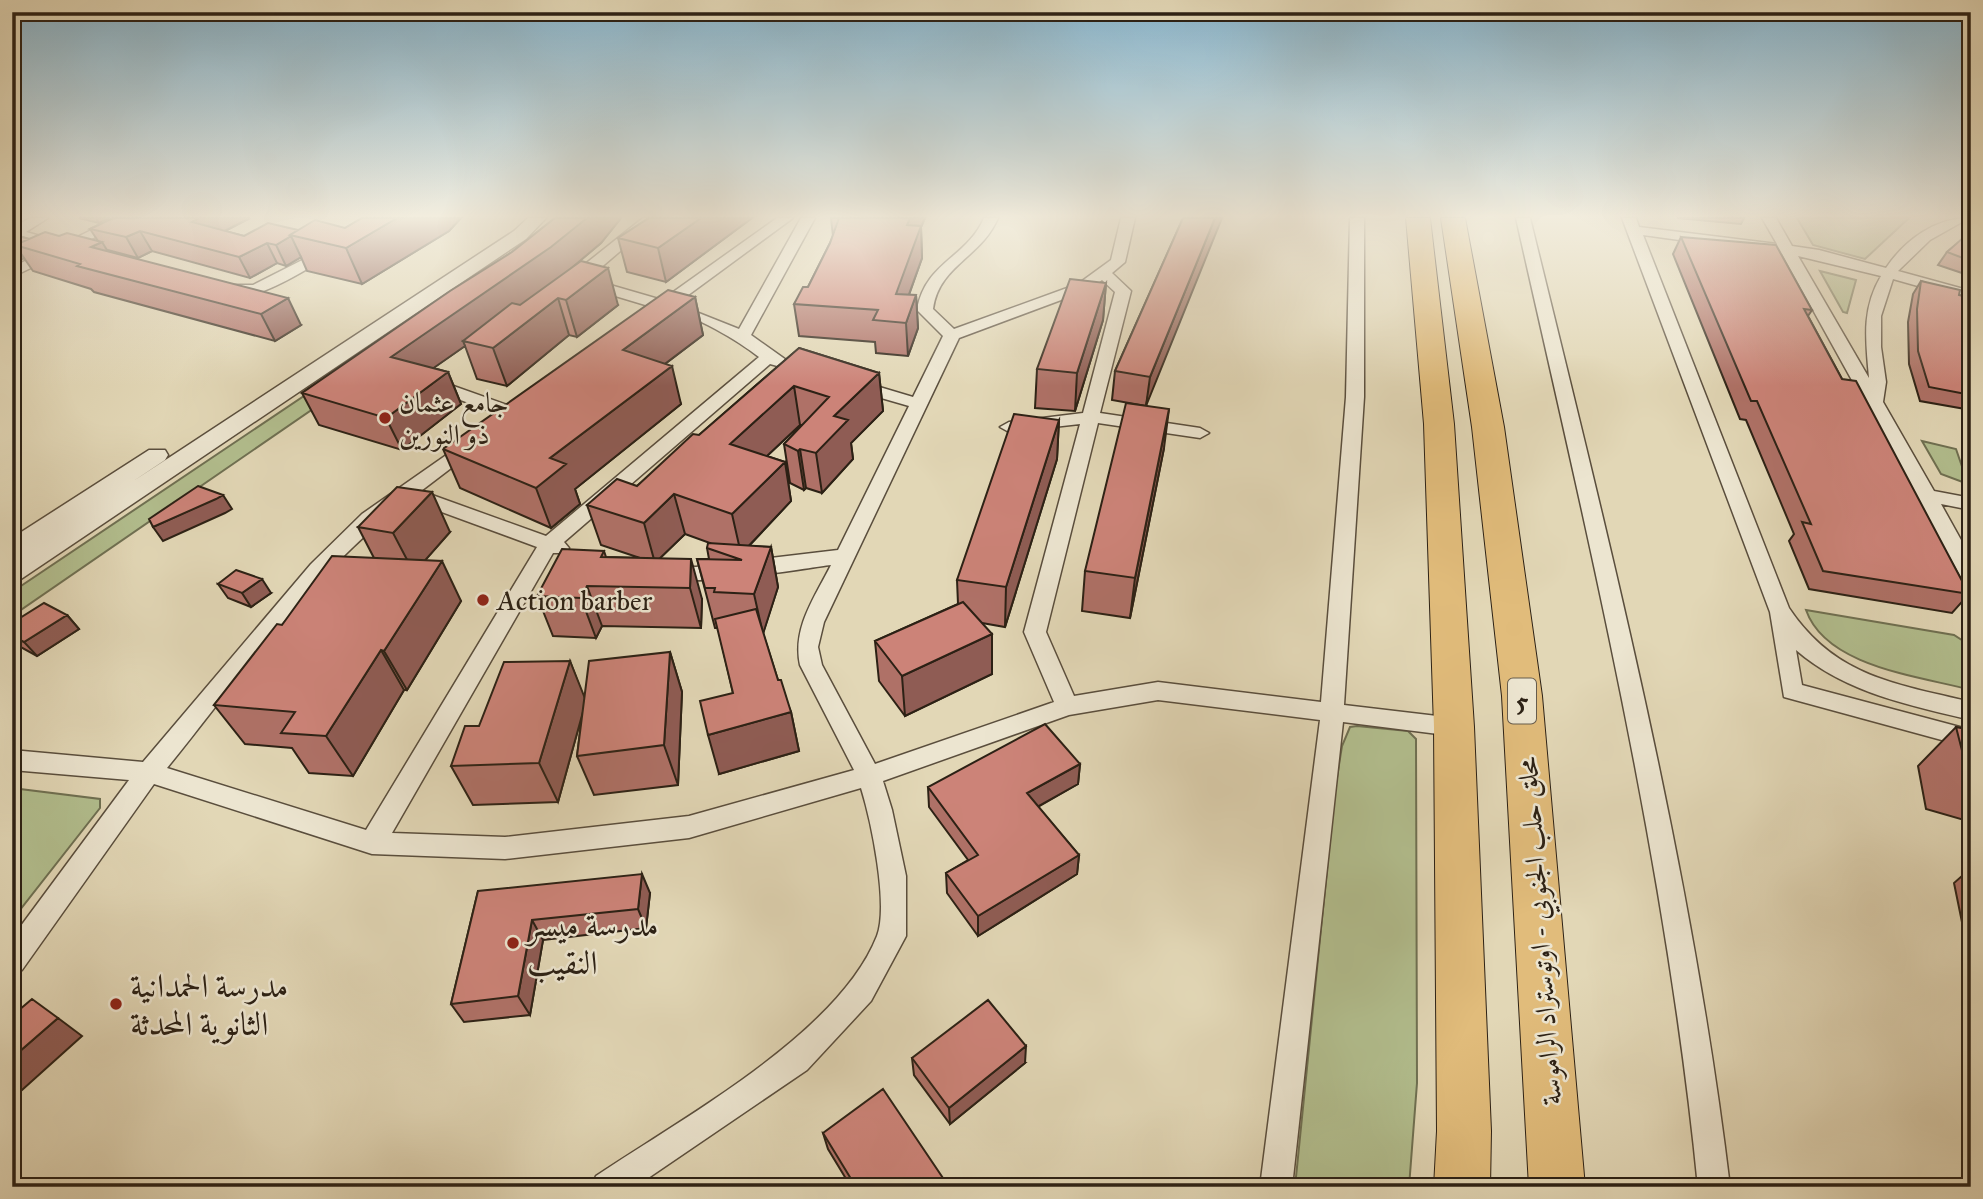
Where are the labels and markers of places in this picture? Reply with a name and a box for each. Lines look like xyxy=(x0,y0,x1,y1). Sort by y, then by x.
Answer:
place label: جامع عثمان ذو النورين xyxy=(399,385,509,452)
marker: جامع عثمان ذو النورين xyxy=(377,410,393,426)
place label: Action barber xyxy=(496,583,653,618)
marker: Action barber xyxy=(475,592,491,608)
place label: مدرسة ميسر النقيب xyxy=(524,905,659,984)
marker: مدرسة ميسر النقيب xyxy=(505,935,521,951)
place label: مدرسة الحمدانية الثانوية المحدثة xyxy=(130,966,288,1045)
marker: مدرسة الحمدانية الثانوية المحدثة xyxy=(108,996,124,1012)

